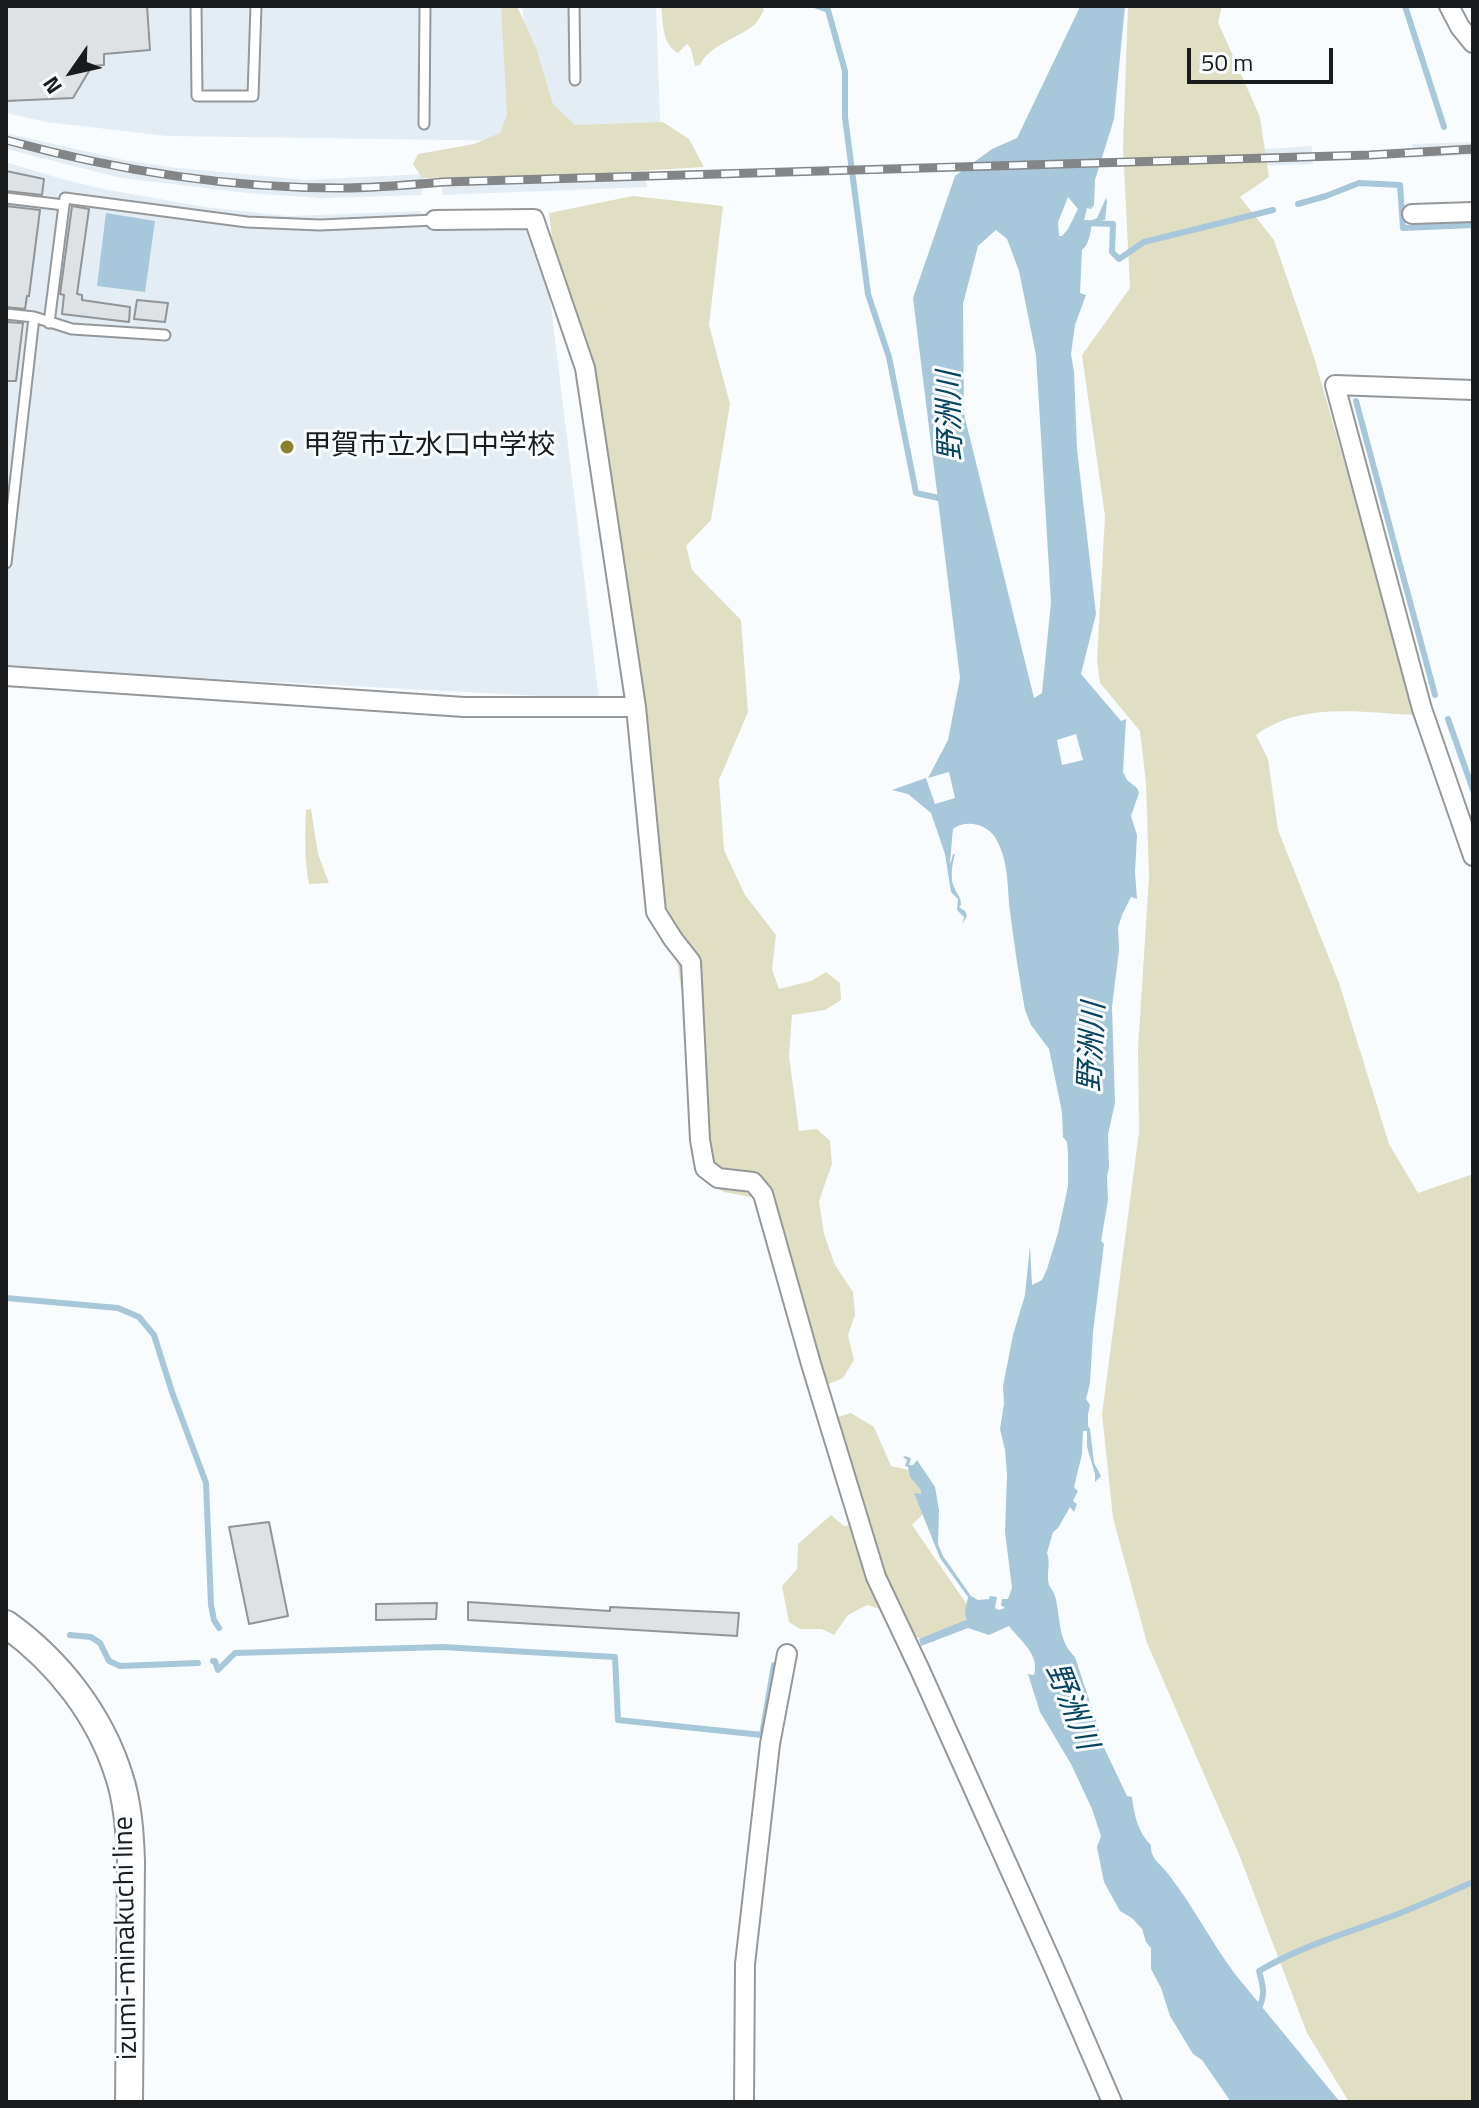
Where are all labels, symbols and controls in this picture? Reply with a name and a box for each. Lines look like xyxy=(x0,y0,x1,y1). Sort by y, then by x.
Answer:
north arrow xyxy=(32,32,112,112)
scale bar xyxy=(1191,32,1337,82)
text: 50 m xyxy=(1201,44,1253,80)
text: N xyxy=(34,70,70,101)
water label: 野洲川 xyxy=(933,371,971,461)
place label: 甲賀市立水口中学校 xyxy=(303,430,555,464)
marker: 甲賀市立水口中学校 xyxy=(278,438,296,456)
water label: 野洲川 xyxy=(1074,1001,1114,1093)
water label: 野洲川 xyxy=(1036,1659,1104,1755)
street label: izumi-minakuchi line xyxy=(108,1816,146,2060)

